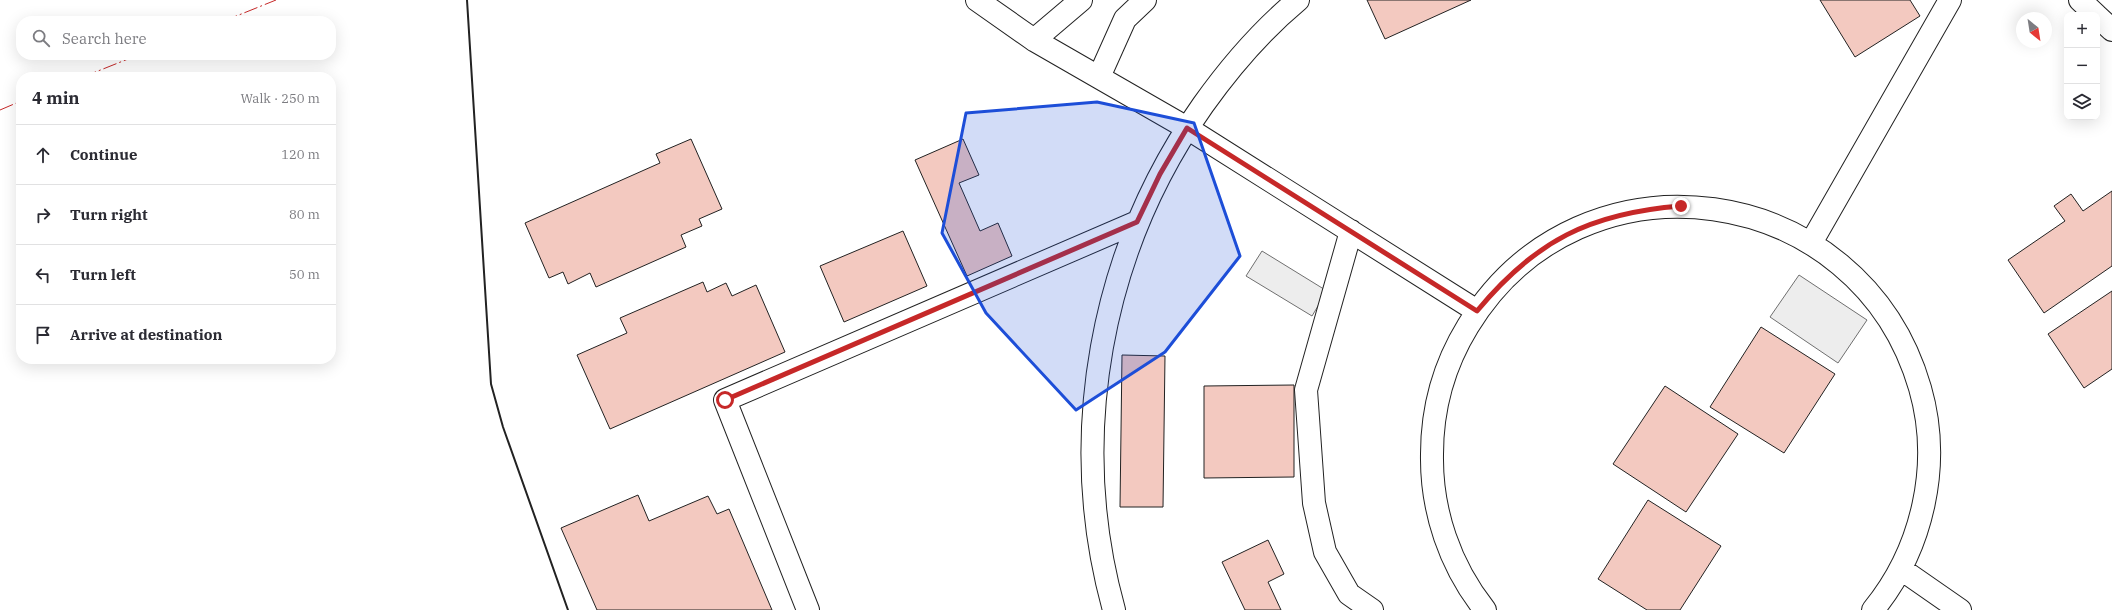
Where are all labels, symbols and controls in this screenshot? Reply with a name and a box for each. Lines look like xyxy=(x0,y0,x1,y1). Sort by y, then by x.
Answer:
north arrow xyxy=(2016,12,2052,48)
map controls xyxy=(2064,12,2100,120)
button: + xyxy=(2064,12,2100,48)
search box xyxy=(16,16,336,60)
icon: search xyxy=(30,27,52,49)
text: Search here xyxy=(62,29,147,48)
button: − xyxy=(2064,48,2100,84)
button: layers xyxy=(2064,84,2100,120)
text: 4 min xyxy=(32,87,80,109)
text: Walk · 250 m xyxy=(241,90,320,107)
icon: ahead xyxy=(32,144,54,166)
text: Continue xyxy=(70,145,137,164)
text: 120 m xyxy=(281,146,320,163)
route end xyxy=(1672,197,1690,215)
icon: right xyxy=(32,204,54,226)
text: Turn right xyxy=(70,205,148,224)
text: 80 m xyxy=(289,206,320,223)
icon: left xyxy=(32,264,54,286)
text: Turn left xyxy=(70,265,136,284)
text: 50 m xyxy=(289,266,320,283)
icon: arrive xyxy=(32,324,54,346)
text: Arrive at destination xyxy=(70,325,222,344)
route start xyxy=(716,391,734,409)

